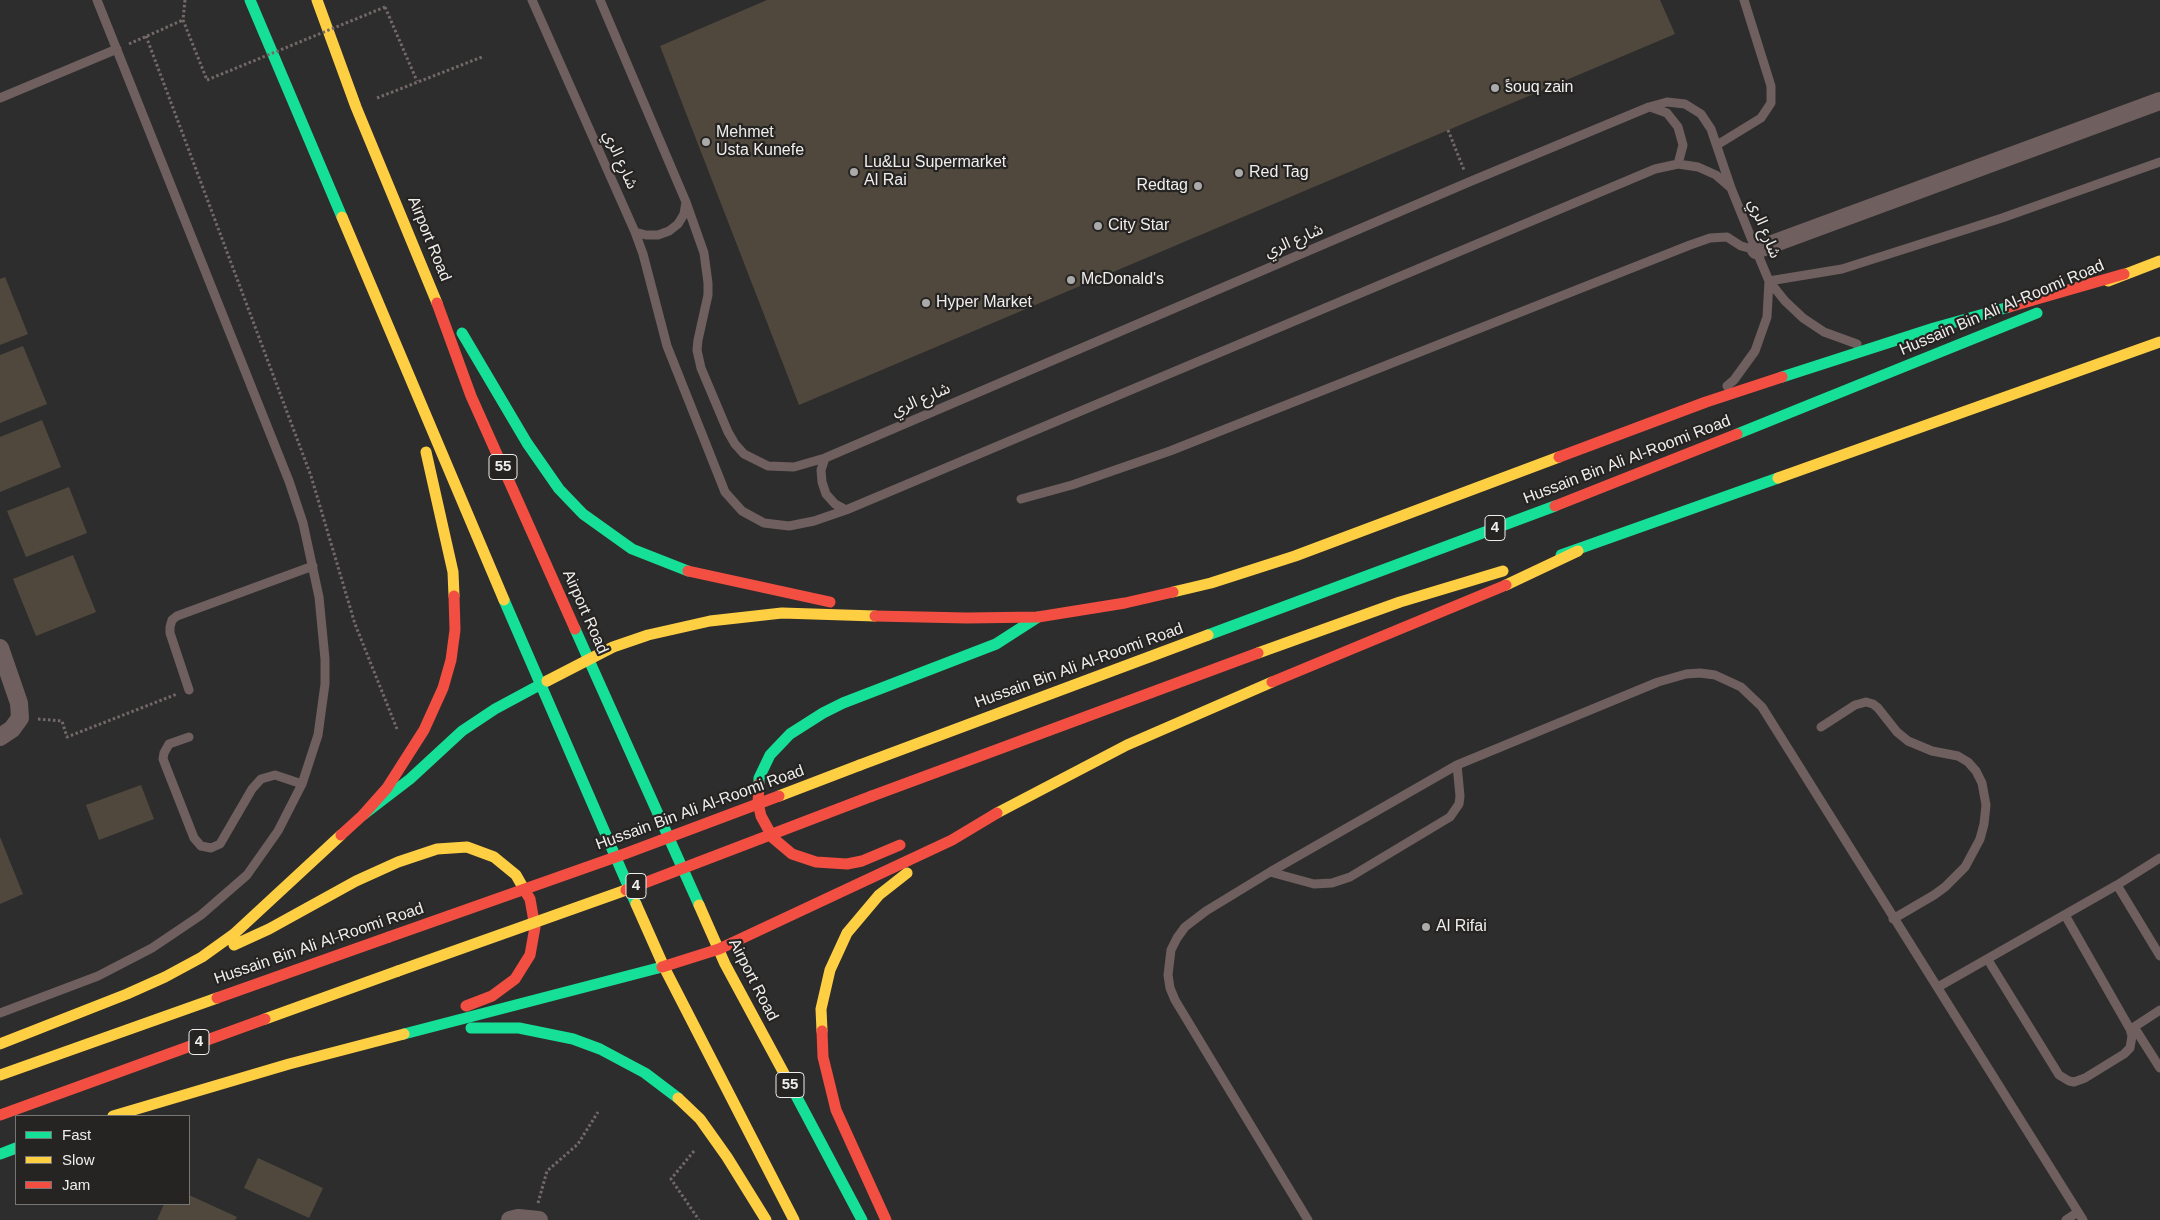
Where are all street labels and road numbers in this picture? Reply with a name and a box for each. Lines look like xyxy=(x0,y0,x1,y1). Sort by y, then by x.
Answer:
street label: شارع الري xyxy=(599,128,641,192)
street label: Airport Road xyxy=(403,194,455,284)
street label: شارع الري xyxy=(1743,197,1785,261)
street label: شارع الري xyxy=(1262,220,1326,262)
street label: Hussain Bin Ali Al-Roomi Road xyxy=(1897,256,2107,360)
street label: شارع الري xyxy=(889,379,953,421)
street label: Hussain Bin Ali Al-Roomi Road xyxy=(1521,412,1733,508)
road number: 55 xyxy=(489,454,517,480)
road number: 4 xyxy=(1485,516,1505,540)
street label: Airport Road xyxy=(558,567,612,657)
street label: Hussain Bin Ali Al-Roomi Road xyxy=(972,619,1186,713)
street label: Hussain Bin Ali Al-Roomi Road xyxy=(593,761,807,855)
road number: 4 xyxy=(626,874,646,898)
street label: Hussain Bin Ali Al-Roomi Road xyxy=(212,899,426,989)
street label: Airport Road xyxy=(724,936,782,1024)
road number: 4 xyxy=(189,1030,209,1054)
road number: 55 xyxy=(776,1072,804,1098)

